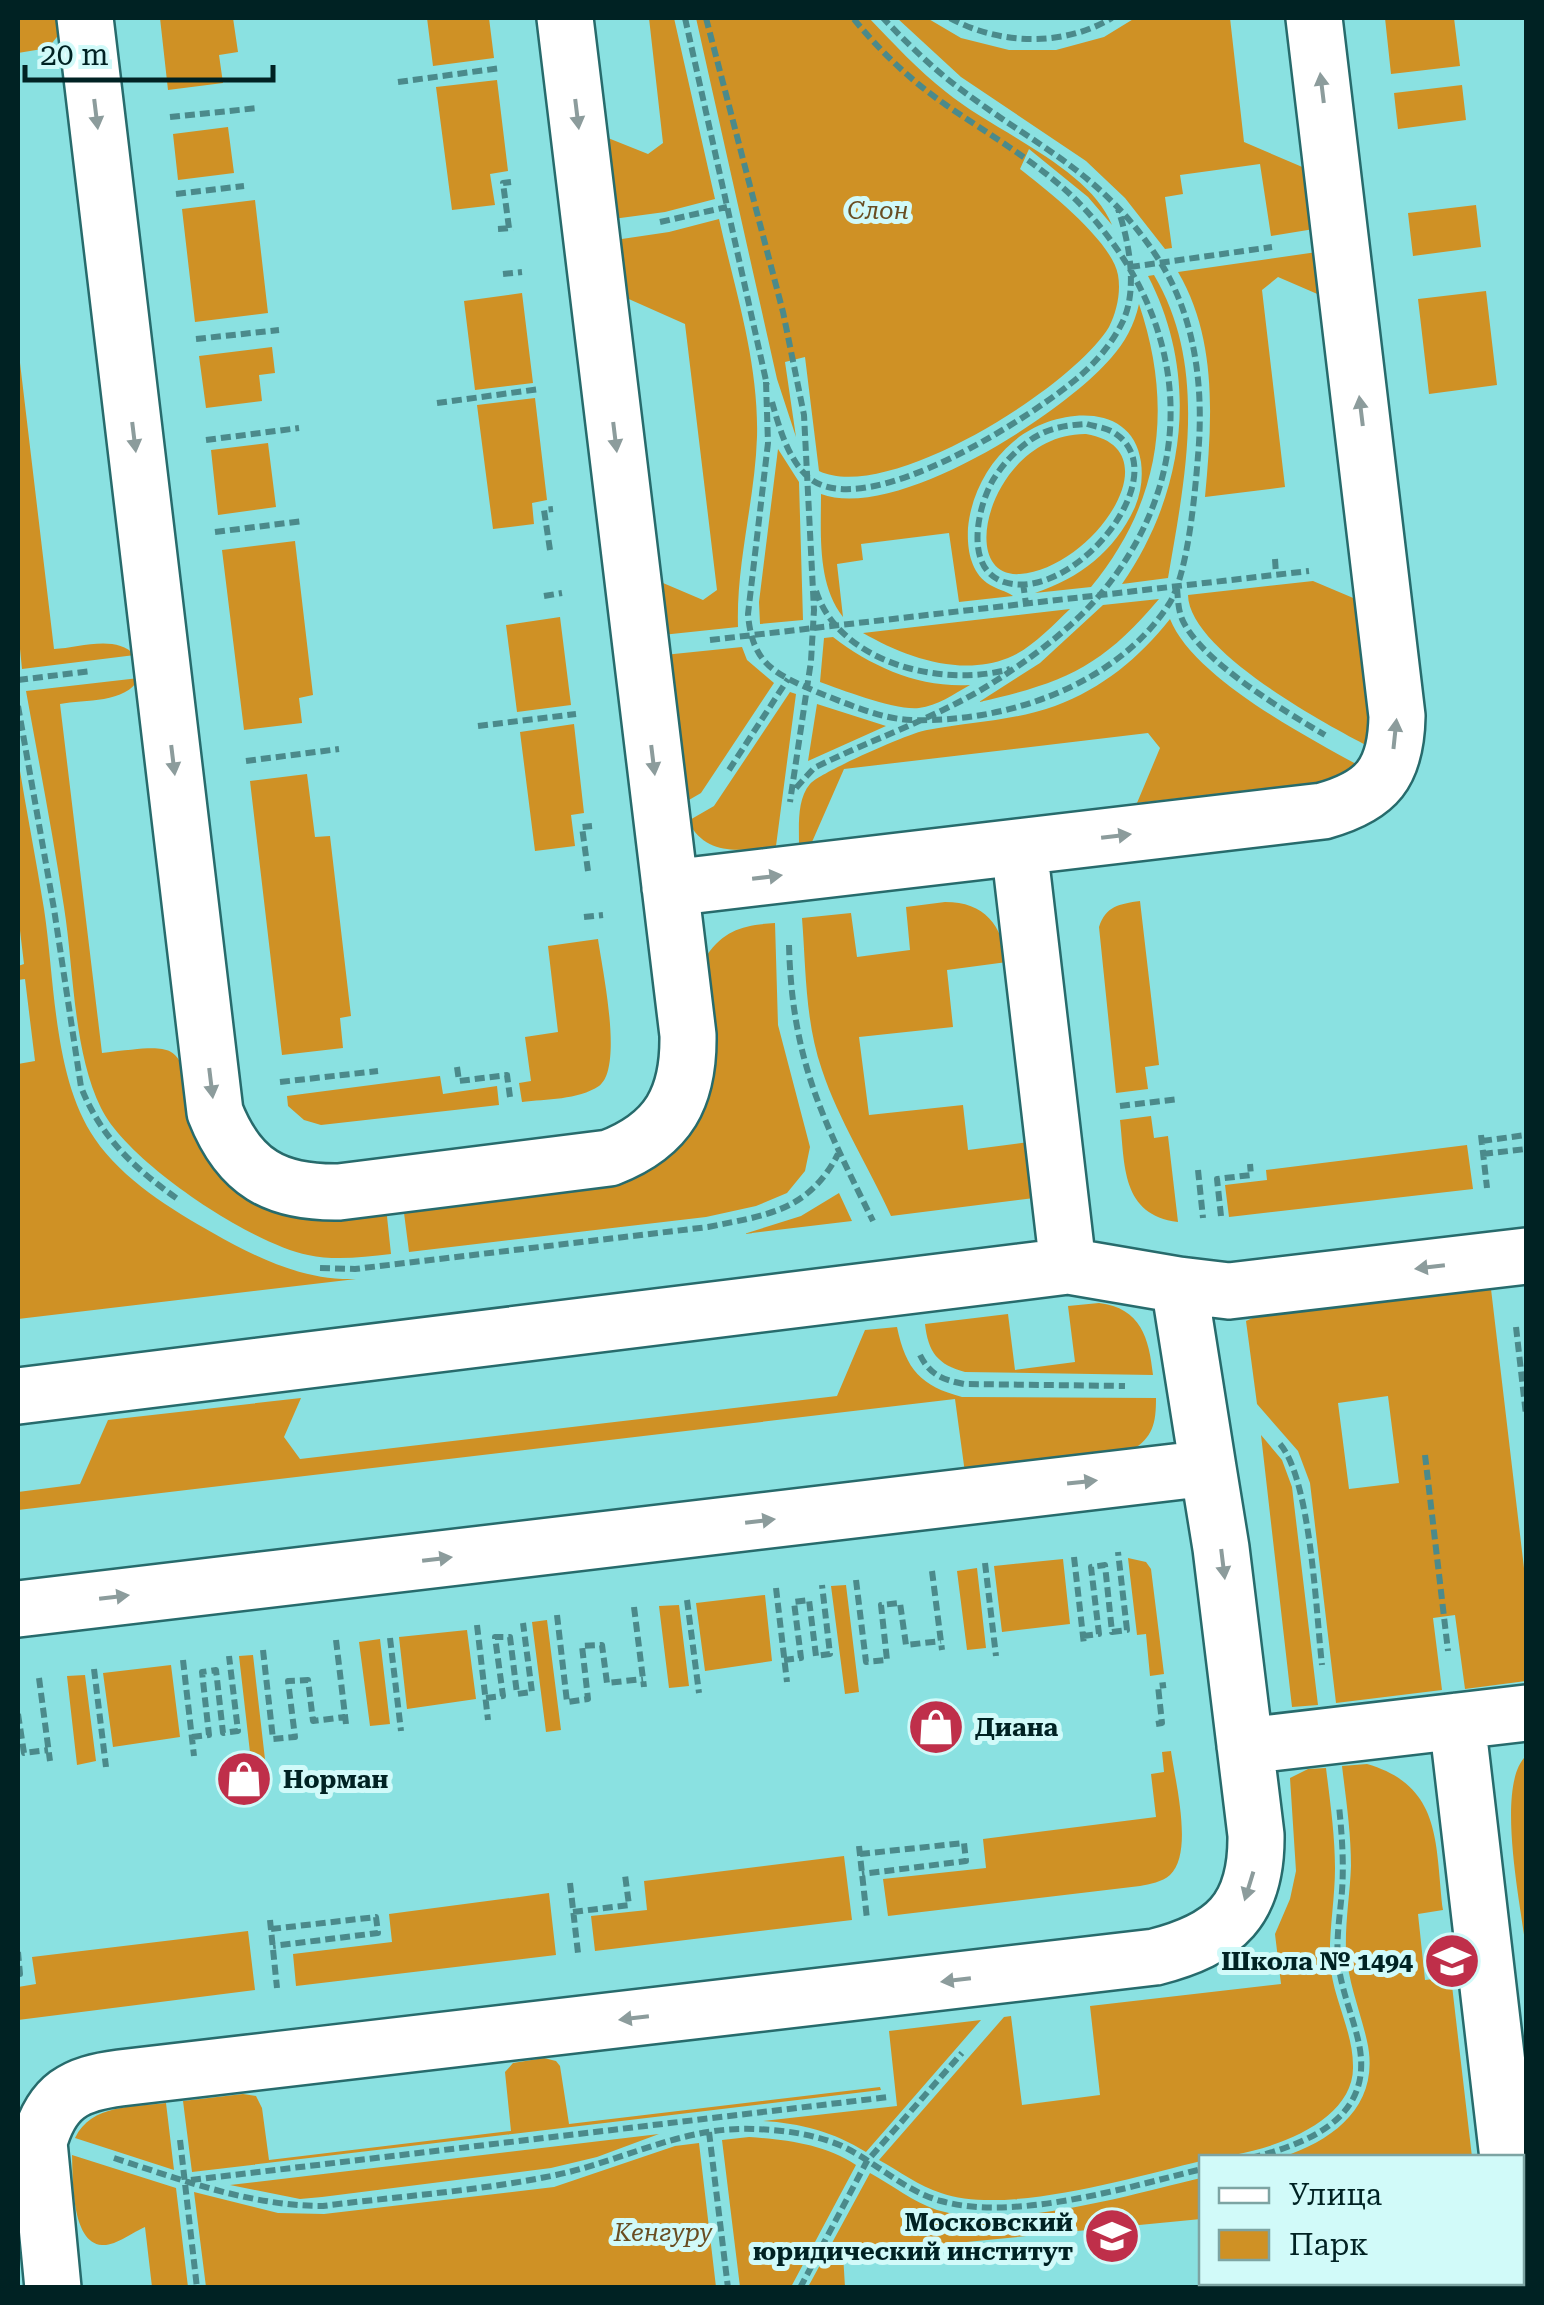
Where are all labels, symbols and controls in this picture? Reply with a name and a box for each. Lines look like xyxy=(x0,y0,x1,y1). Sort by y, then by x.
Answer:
scale bar xyxy=(25,20,272,82)
text: 20 m xyxy=(40,37,109,72)
one-way arrow xyxy=(1314,72,1330,104)
one-way arrow xyxy=(88,99,104,131)
one-way arrow xyxy=(569,99,585,131)
park label: Слон xyxy=(847,196,909,225)
one-way arrow xyxy=(1353,395,1369,426)
one-way arrow xyxy=(127,422,143,453)
one-way arrow xyxy=(607,422,623,453)
one-way arrow xyxy=(1387,717,1403,749)
one-way arrow xyxy=(165,744,181,776)
one-way arrow xyxy=(645,744,661,776)
one-way arrow xyxy=(1101,828,1132,844)
one-way arrow xyxy=(751,868,783,884)
one-way arrow xyxy=(203,1067,219,1099)
one-way arrow xyxy=(1413,1259,1445,1275)
one-way arrow xyxy=(1067,1474,1099,1490)
one-way arrow xyxy=(744,1513,776,1529)
one-way arrow xyxy=(1215,1549,1231,1581)
one-way arrow xyxy=(422,1551,453,1567)
one-way arrow xyxy=(99,1589,131,1605)
shop icon: Диана xyxy=(906,1697,966,1757)
place label: Диана xyxy=(975,1713,1059,1742)
shop icon: Норман xyxy=(214,1749,274,1809)
place label: Норман xyxy=(283,1765,388,1794)
one-way arrow xyxy=(1241,1872,1256,1902)
school or university icon: Школа № 1494 xyxy=(1422,1931,1482,1991)
place label: Школа № 1494 xyxy=(1221,1947,1413,1976)
one-way arrow xyxy=(940,1972,972,1988)
one-way arrow xyxy=(617,2010,649,2026)
legend xyxy=(1199,2155,1524,2285)
text: Улица xyxy=(1289,2177,1382,2212)
school or university icon: Московский юридический институт xyxy=(1082,2206,1142,2266)
place label: Московский юридический институт xyxy=(753,2208,1073,2266)
park label: Кенгуру xyxy=(613,2218,713,2247)
text: Парк xyxy=(1289,2227,1368,2262)

